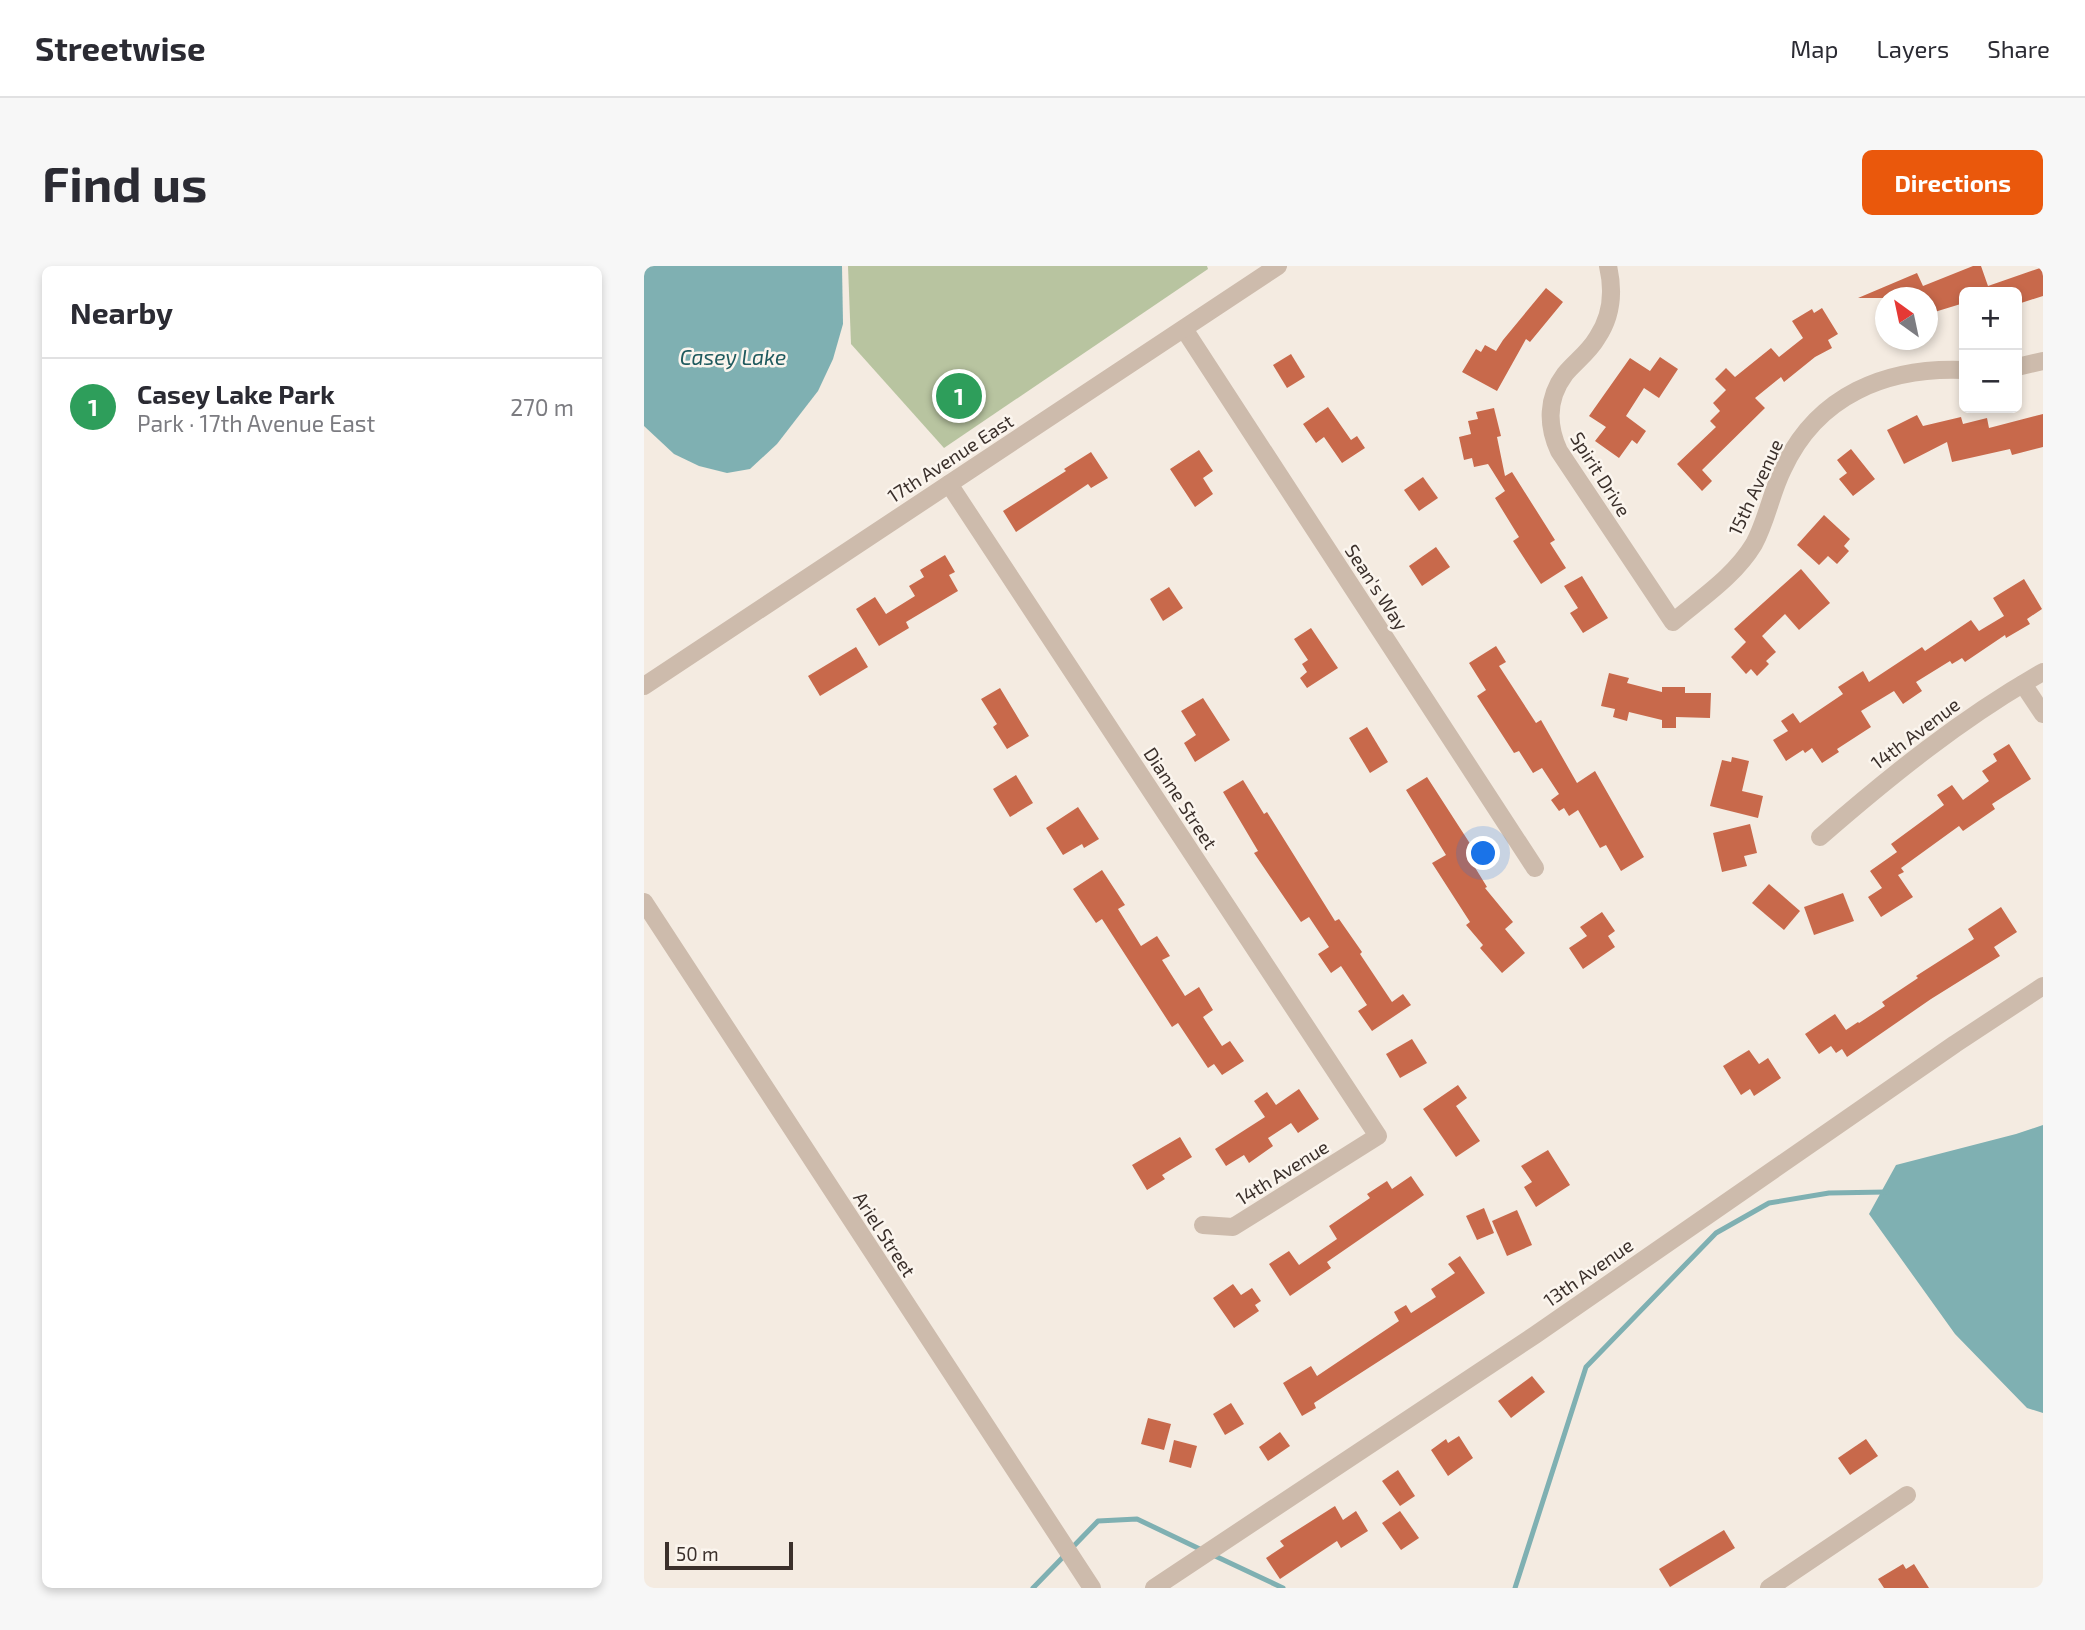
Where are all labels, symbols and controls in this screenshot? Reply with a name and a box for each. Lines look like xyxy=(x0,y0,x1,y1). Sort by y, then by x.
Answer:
text: Streetwise xyxy=(35,28,206,68)
text: Map xyxy=(1790,34,1838,63)
text: Layers xyxy=(1876,34,1949,63)
text: Share xyxy=(1987,34,2050,63)
button: Directions xyxy=(1862,150,2043,215)
text: Find us xyxy=(42,153,207,212)
north arrow xyxy=(1875,287,1938,350)
map controls xyxy=(1959,287,2022,413)
button: + xyxy=(1959,287,2022,350)
text: Nearby xyxy=(70,294,173,330)
water label: Casey Lake xyxy=(680,344,786,370)
button: − xyxy=(1959,350,2022,413)
pin: 1 xyxy=(936,370,982,422)
text: Casey Lake Park xyxy=(137,378,335,409)
text: 1 xyxy=(88,393,98,421)
text: 270 m xyxy=(510,393,574,421)
text: Park · 17th Avenue East xyxy=(137,409,375,437)
street label: 17th Avenue East xyxy=(883,409,1017,507)
street label: Spirit Drive xyxy=(1566,427,1636,521)
street label: 15th Avenue xyxy=(1723,435,1787,539)
street label: Sean's Way xyxy=(1341,540,1413,634)
street label: 14th Avenue xyxy=(1866,692,1964,774)
street label: Dianne Street xyxy=(1139,743,1223,853)
your location xyxy=(1466,836,1500,870)
street label: 14th Avenue xyxy=(1231,1134,1333,1210)
street label: Ariel Street xyxy=(849,1187,921,1281)
street label: 13th Avenue xyxy=(1539,1233,1637,1311)
scale bar xyxy=(665,1539,793,1571)
text: 50 m xyxy=(676,1542,719,1565)

